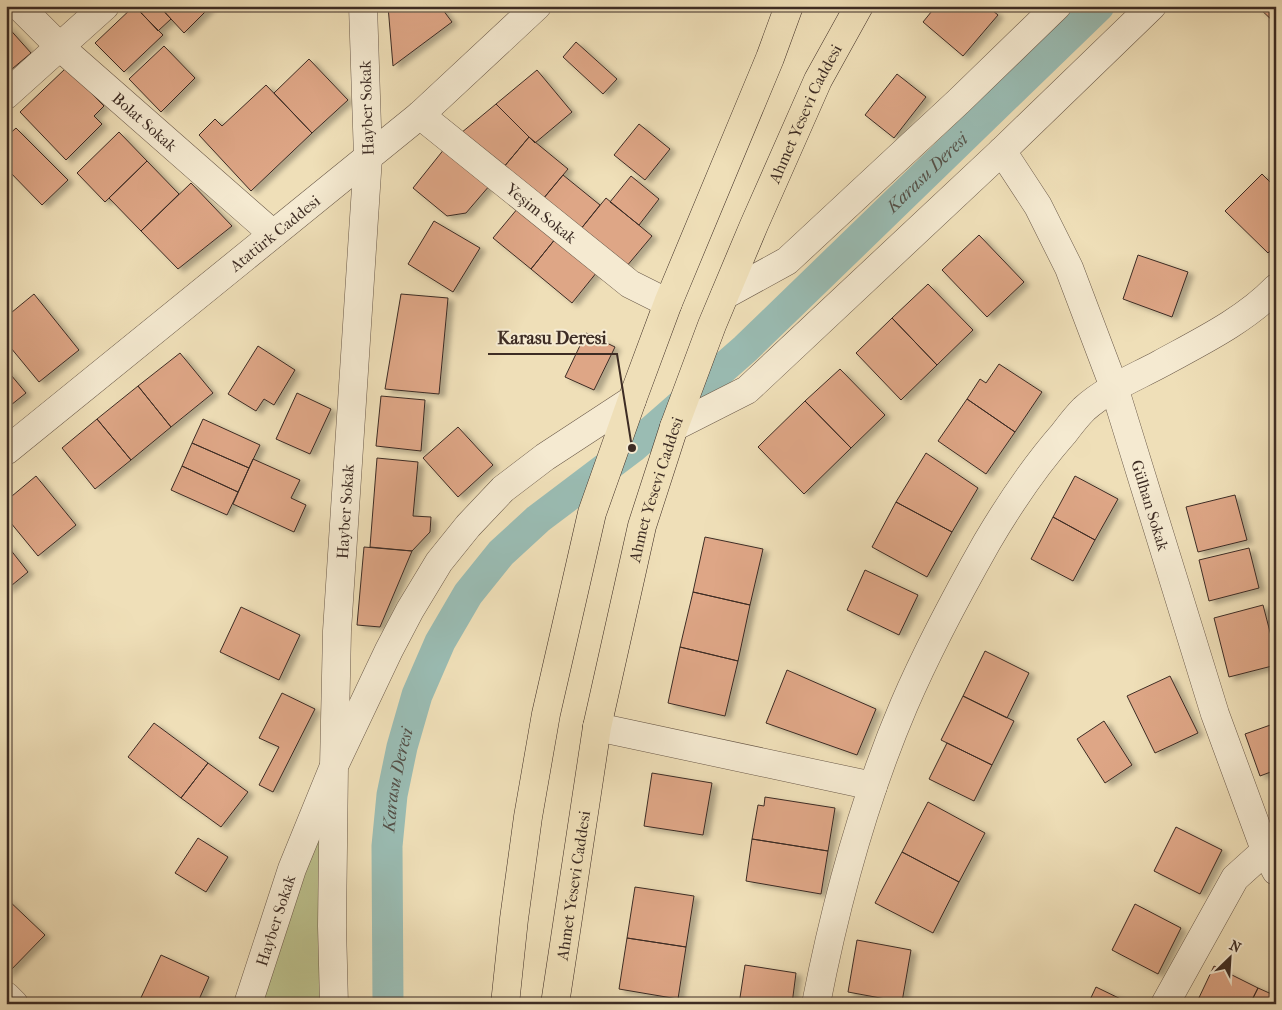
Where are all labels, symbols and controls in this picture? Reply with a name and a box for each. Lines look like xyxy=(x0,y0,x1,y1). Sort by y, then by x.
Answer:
street label: Ahmet Yesevi Caddesi xyxy=(764,41,846,187)
street label: Hayber Sokak xyxy=(355,59,378,156)
street label: Bolat Sokak xyxy=(108,89,181,156)
water label: Karasu Deresi xyxy=(881,128,974,219)
street label: Yeşim Sokak xyxy=(501,179,581,248)
street label: Atatürk Caddesi xyxy=(225,191,324,276)
callout: Karasu Deresi xyxy=(488,321,617,354)
text: Karasu Deresi xyxy=(497,328,607,349)
street label: Ahmet Yesevi Caddesi xyxy=(625,414,687,565)
street label: Gülhan Sokak xyxy=(1127,458,1173,554)
street label: Hayber Sokak xyxy=(333,463,358,560)
water label: Karasu Deresi xyxy=(378,724,418,835)
street label: Ahmet Yesevi Caddesi xyxy=(553,809,594,963)
street label: Hayber Sokak xyxy=(252,872,300,969)
north arrow xyxy=(1204,932,1254,982)
text: N xyxy=(1227,937,1244,957)

